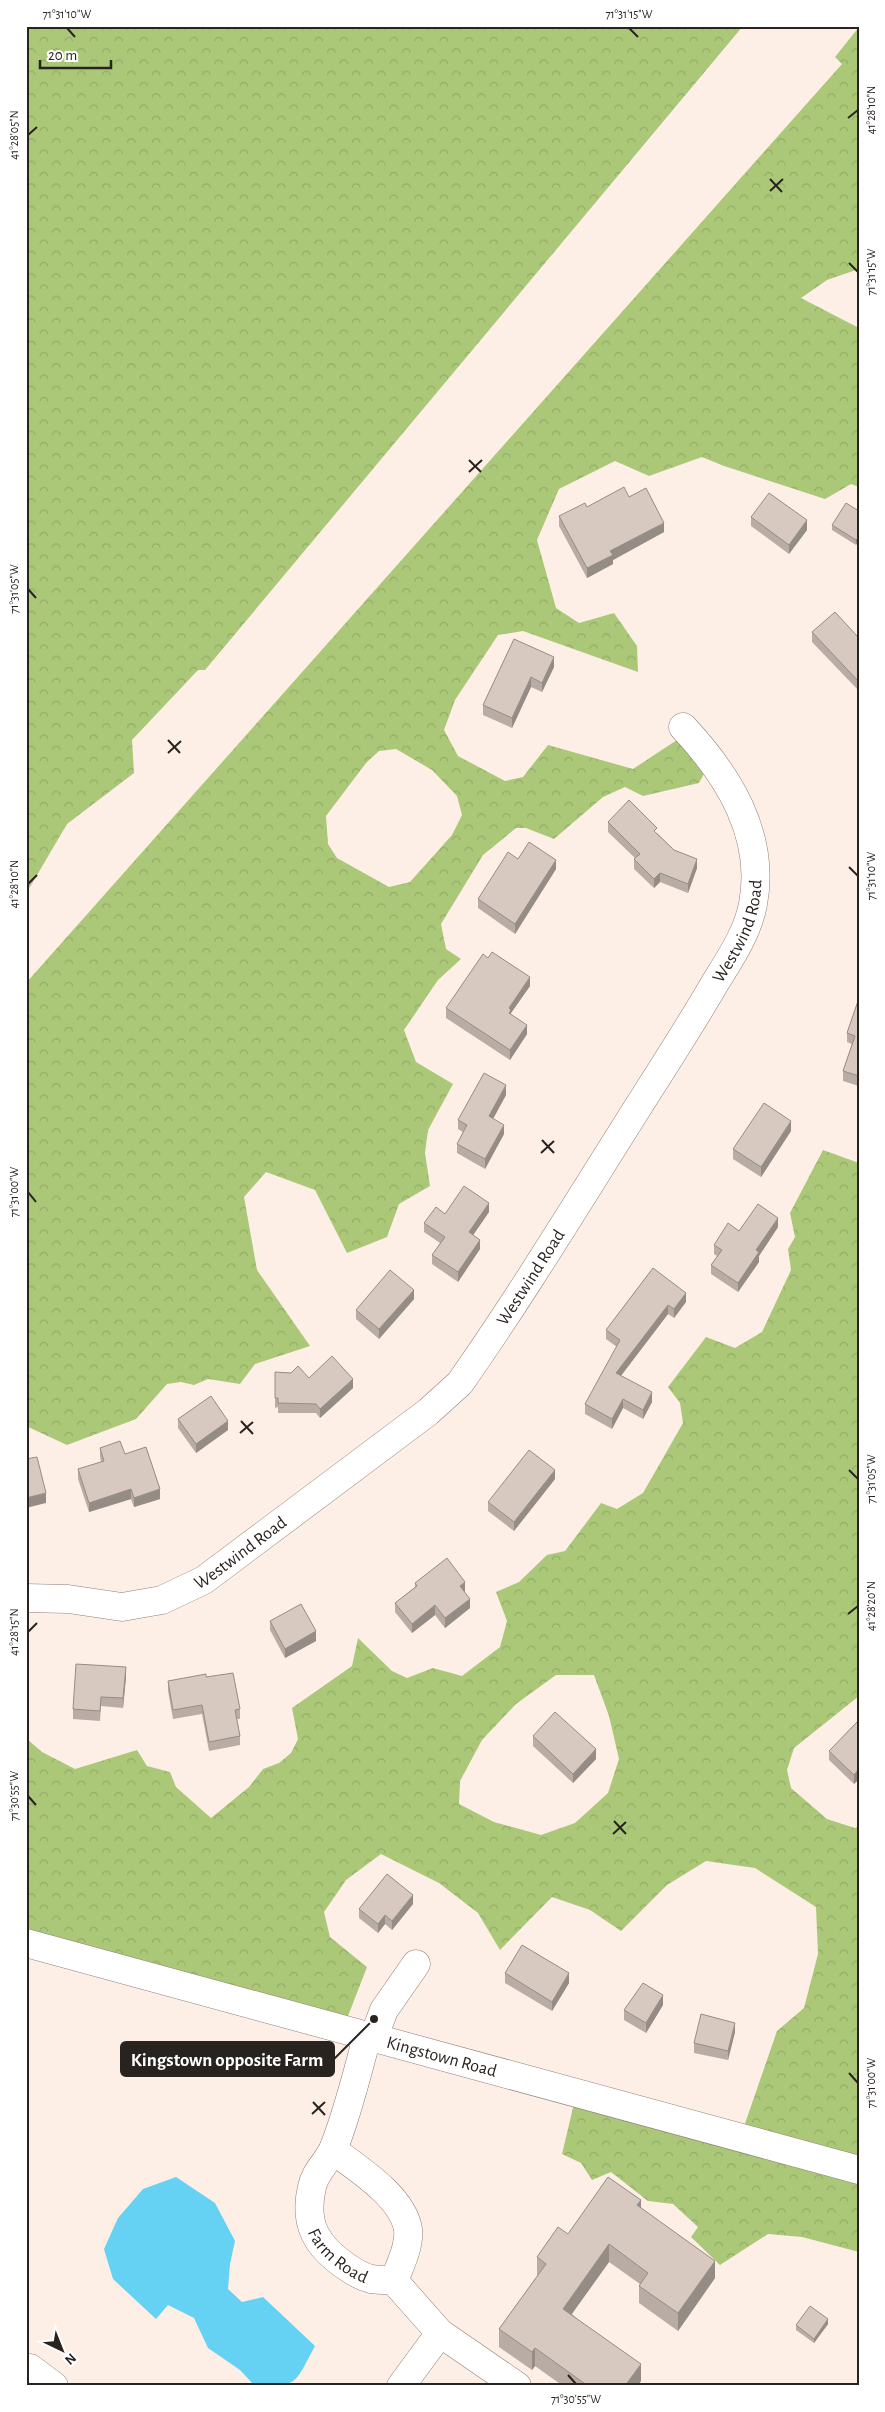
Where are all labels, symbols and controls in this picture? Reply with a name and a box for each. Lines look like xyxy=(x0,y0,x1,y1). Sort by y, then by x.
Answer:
text: 71°31'10"W xyxy=(43,8,91,20)
text: 71°31'15"W xyxy=(605,8,653,20)
scale bar xyxy=(40,38,111,70)
text: 20 m xyxy=(48,48,77,63)
text: 41°28'10"N xyxy=(865,86,877,134)
text: 41°28'05"N xyxy=(8,110,20,160)
text: 71°31'15"W xyxy=(865,248,877,296)
text: 71°31'05"W xyxy=(8,564,20,614)
text: 71°31'10"W xyxy=(865,852,877,900)
text: 41°28'10"N xyxy=(8,860,20,908)
street label: Westwind Road xyxy=(710,879,766,986)
text: 71°31'00"W xyxy=(8,1166,20,1217)
street label: Westwind Road xyxy=(494,1227,569,1329)
text: 71°31'05"W xyxy=(865,1454,877,1504)
street label: Westwind Road xyxy=(192,1513,290,1593)
text: 41°28'20"N xyxy=(865,1581,877,1631)
text: 41°28'15"N xyxy=(8,1608,20,1656)
text: 71°30'55"W xyxy=(8,1771,20,1821)
street label: Kingstown Road xyxy=(385,2034,499,2081)
callout: Kingstown opposite Farm xyxy=(121,2042,334,2076)
text: Kingstown opposite Farm xyxy=(131,2051,323,2070)
text: 71°31'00"W xyxy=(865,2057,877,2108)
street label: Farm Road xyxy=(304,2226,370,2287)
north arrow xyxy=(38,2324,88,2374)
text: N xyxy=(62,2350,79,2367)
text: 71°30'55"W xyxy=(551,2393,601,2405)

